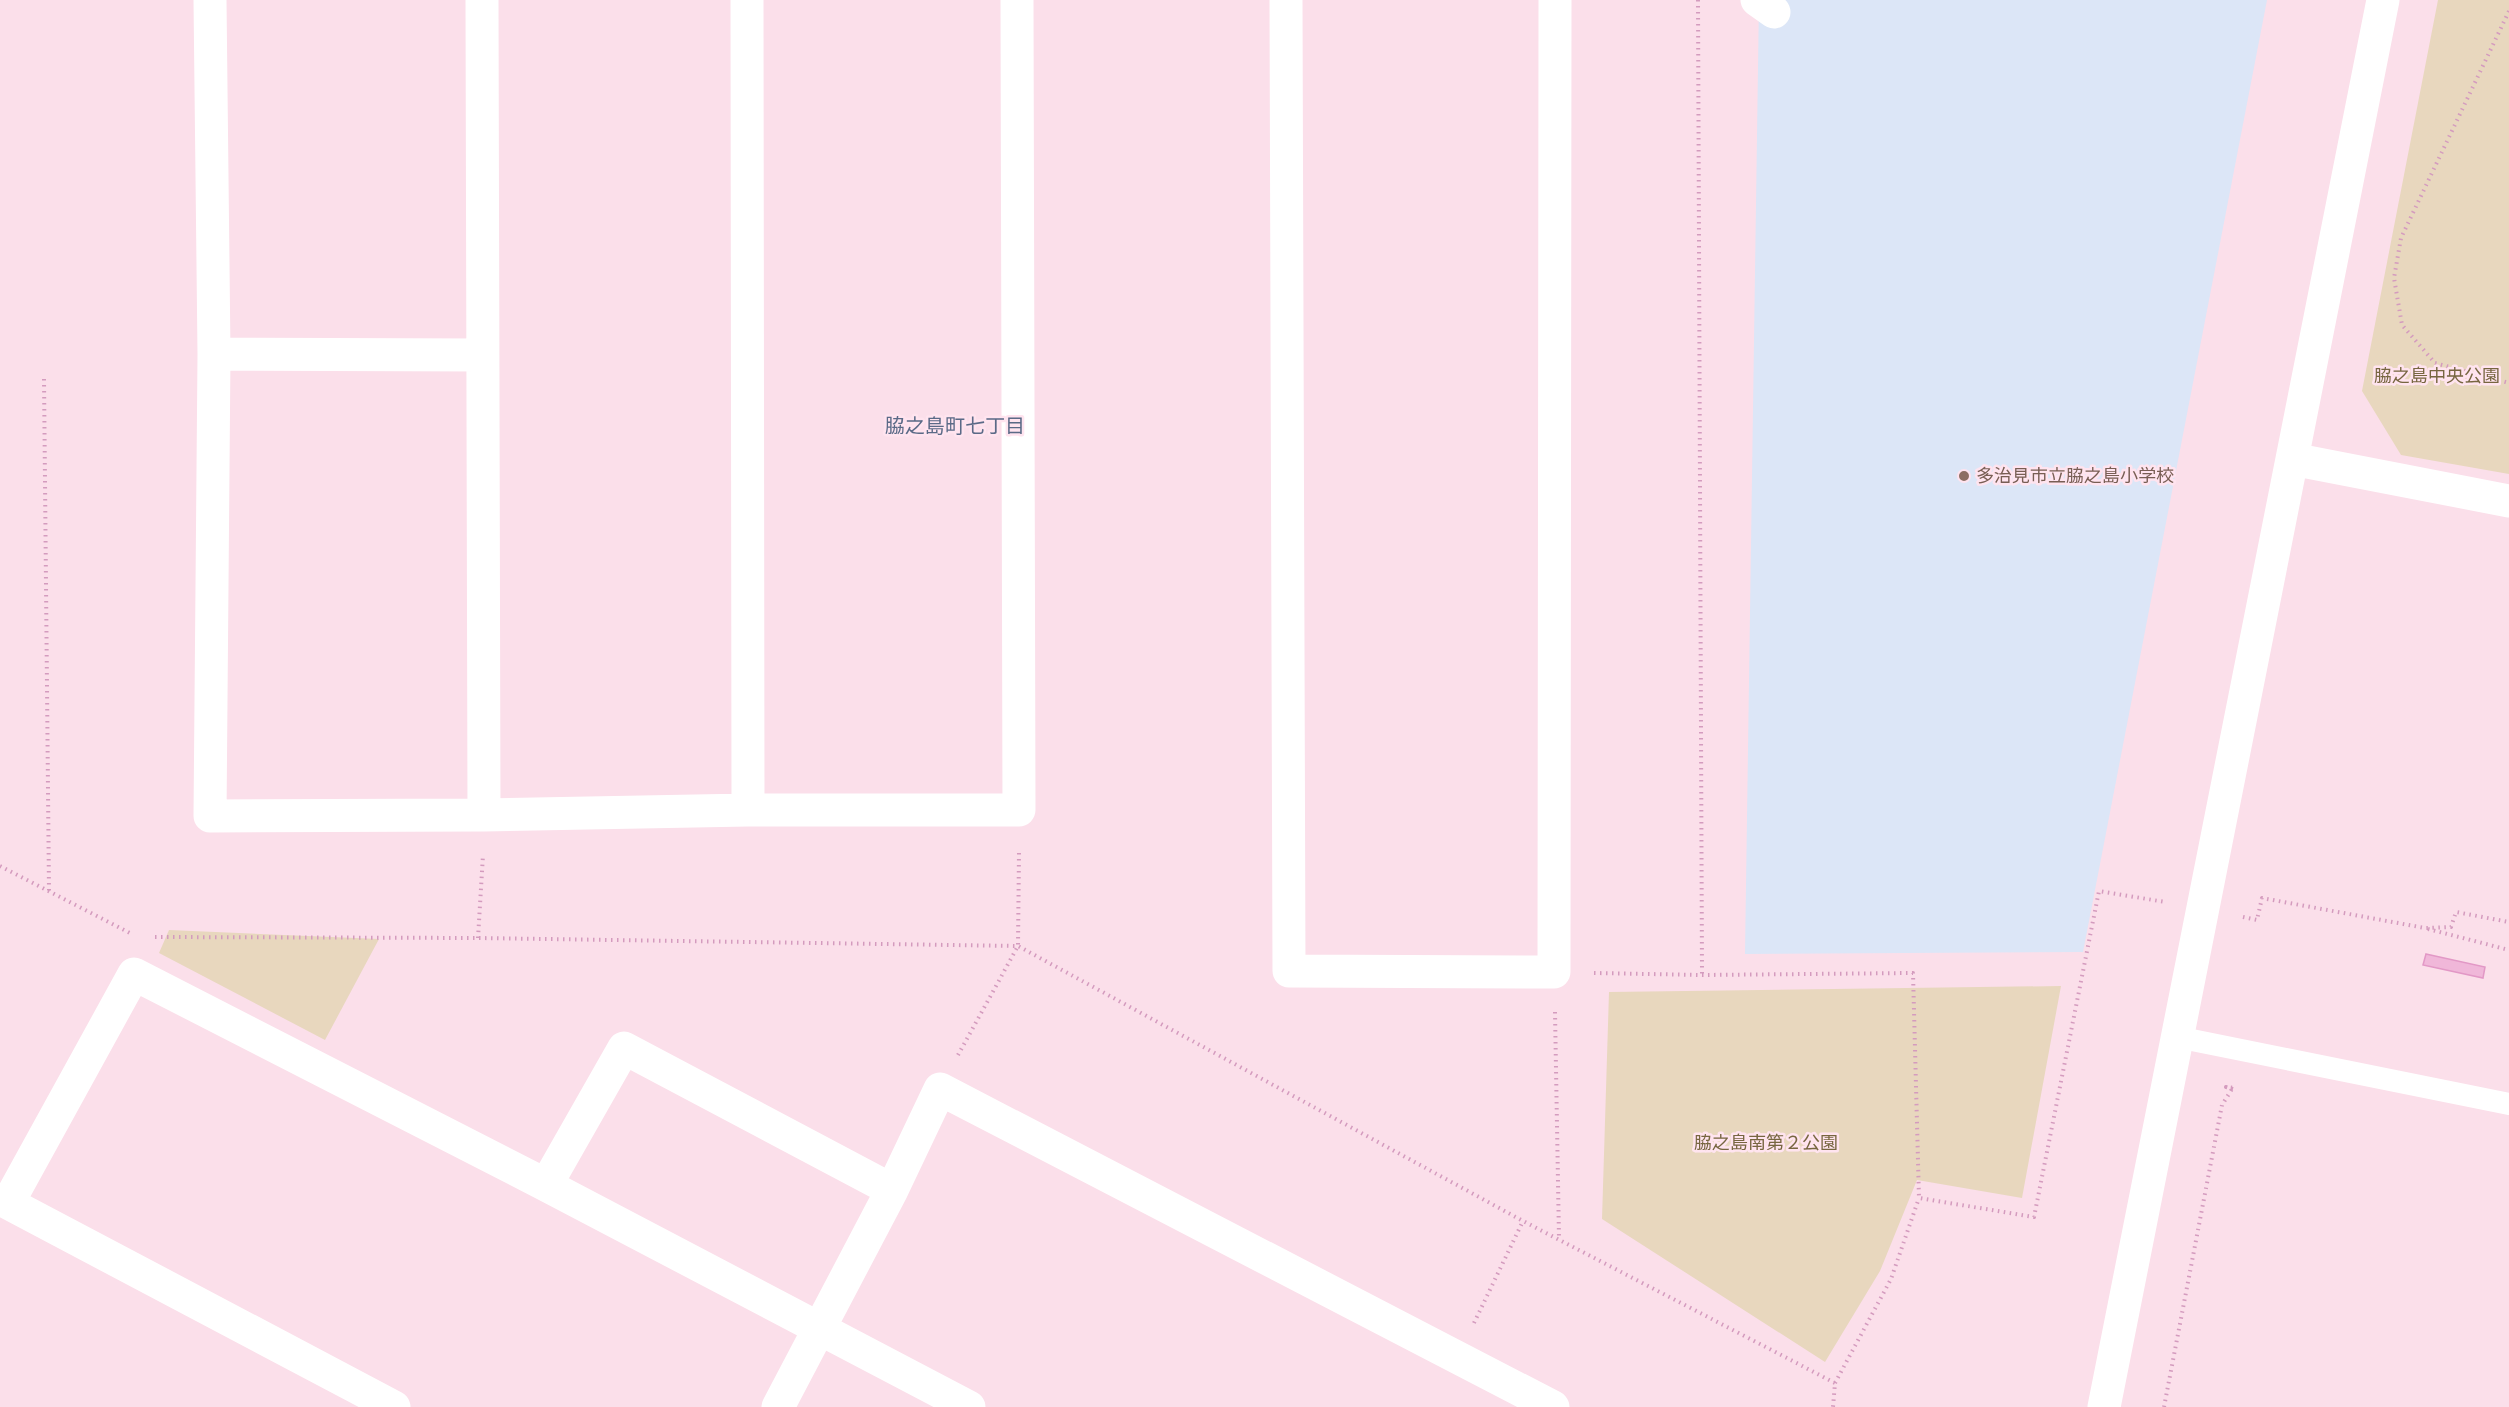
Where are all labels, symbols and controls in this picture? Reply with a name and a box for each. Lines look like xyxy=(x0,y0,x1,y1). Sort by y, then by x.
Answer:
park label: 脇之島中央公園 xyxy=(2374,365,2500,387)
district label: 脇之島町七丁目 xyxy=(885,414,1025,438)
place label: 多治見市立脇之島小学校 xyxy=(1976,465,2174,487)
marker: 多治見市立脇之島小学校 xyxy=(1957,469,1971,483)
park label: 脇之島南第２公園 xyxy=(1694,1132,1838,1154)

